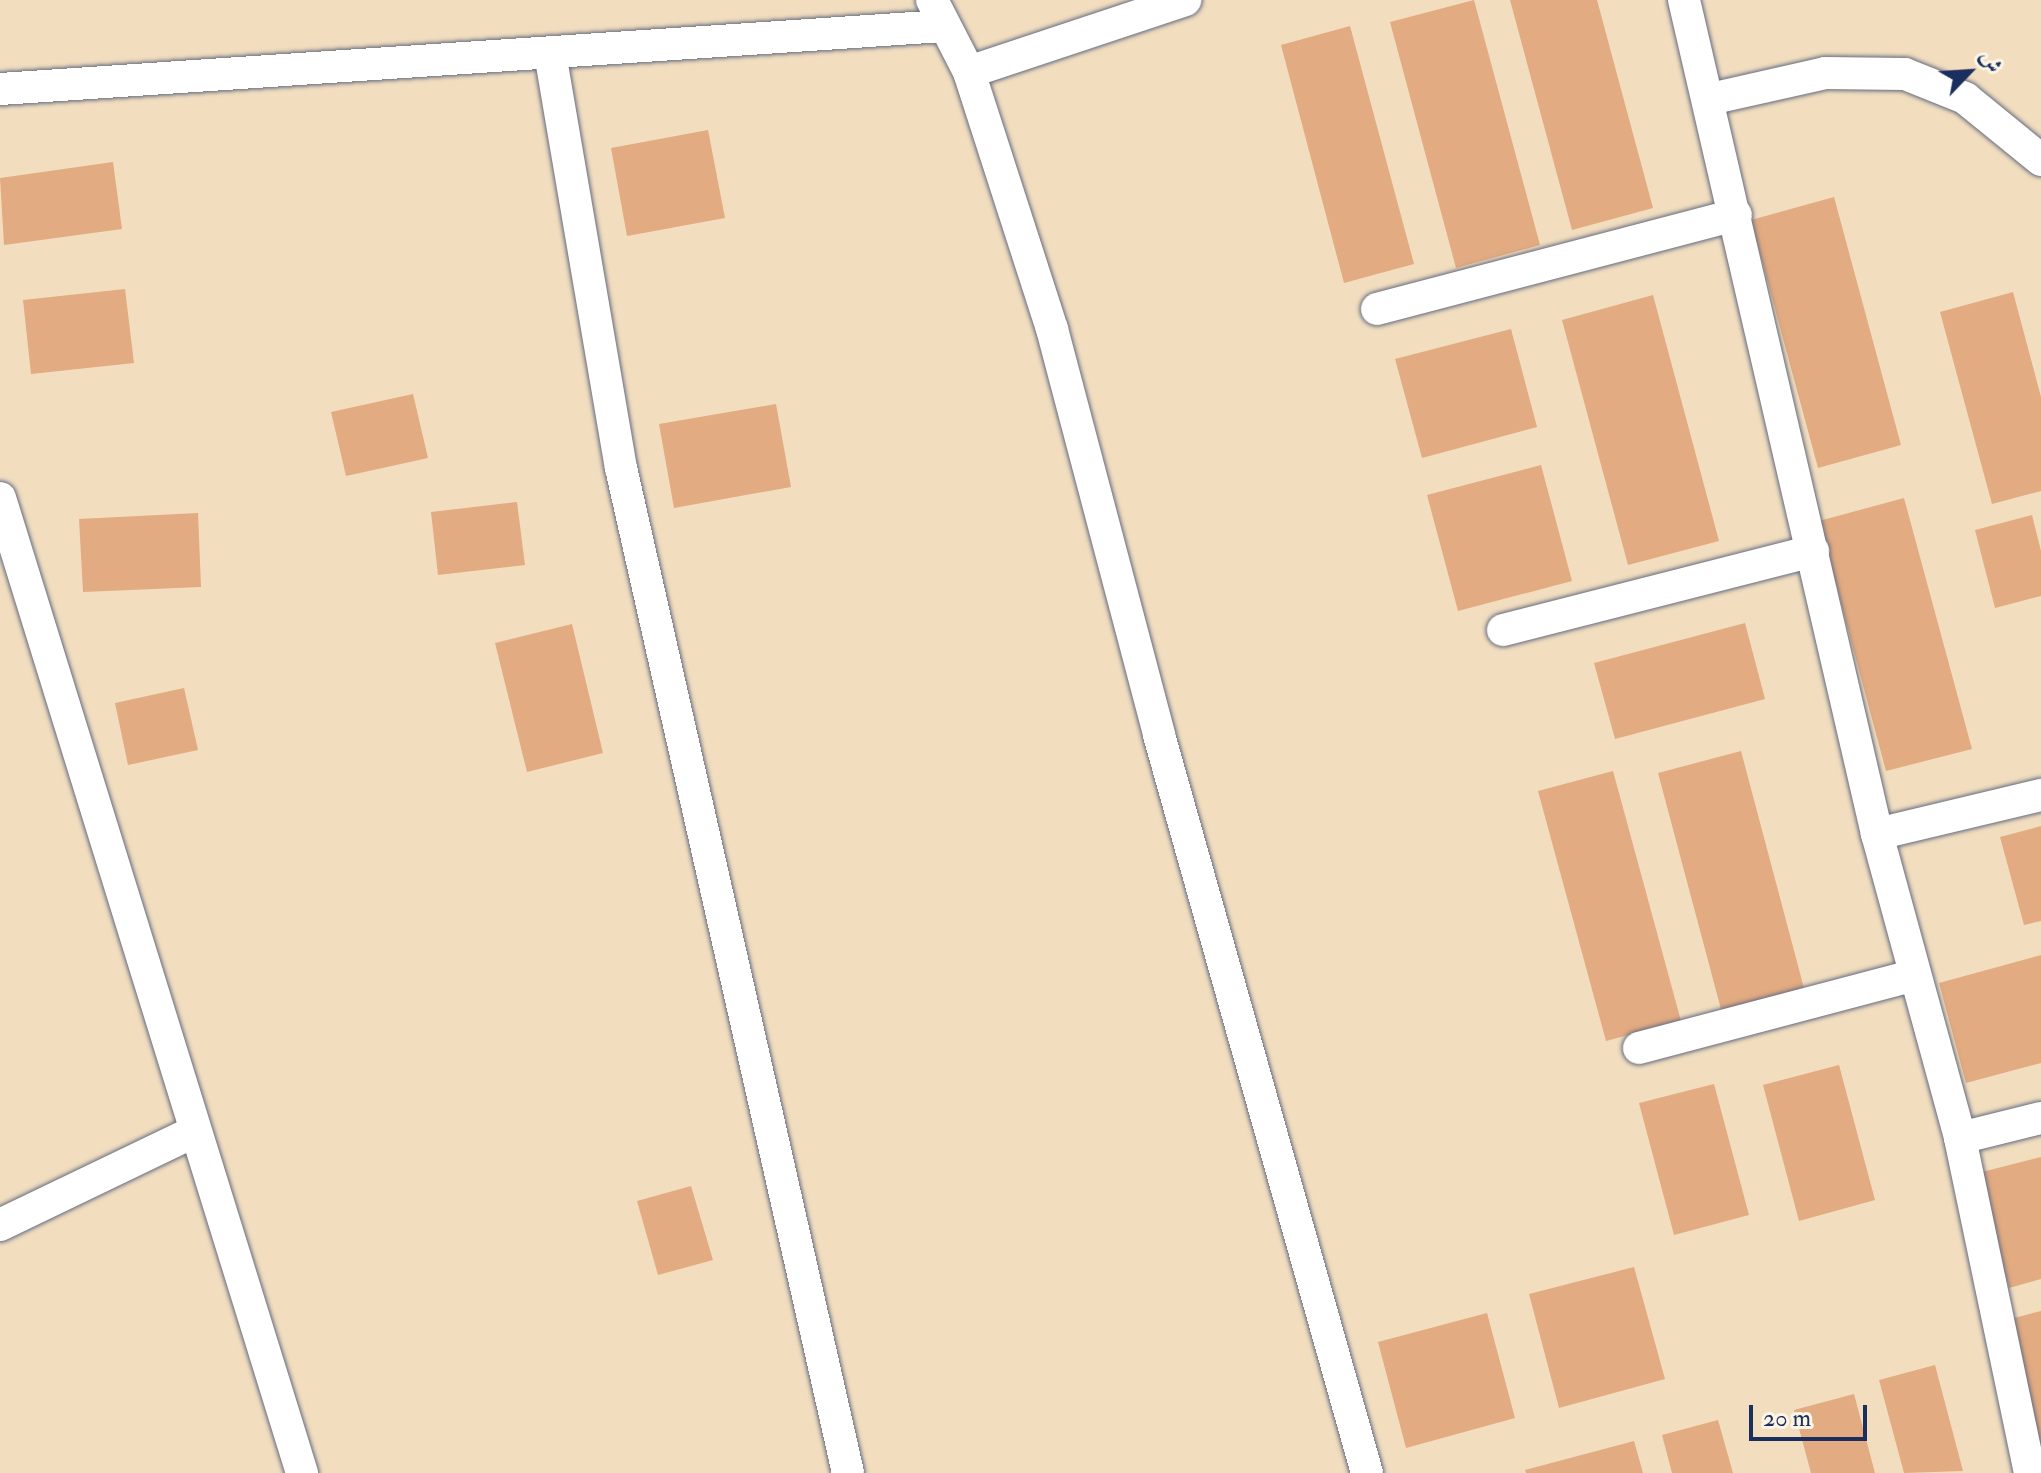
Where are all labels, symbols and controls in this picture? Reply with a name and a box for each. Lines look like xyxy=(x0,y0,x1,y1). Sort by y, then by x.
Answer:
north arrow xyxy=(1929,32,2009,112)
text: ش xyxy=(1973,46,2008,78)
scale bar xyxy=(1753,1389,1871,1439)
text: 20 m xyxy=(1763,1403,1811,1434)

